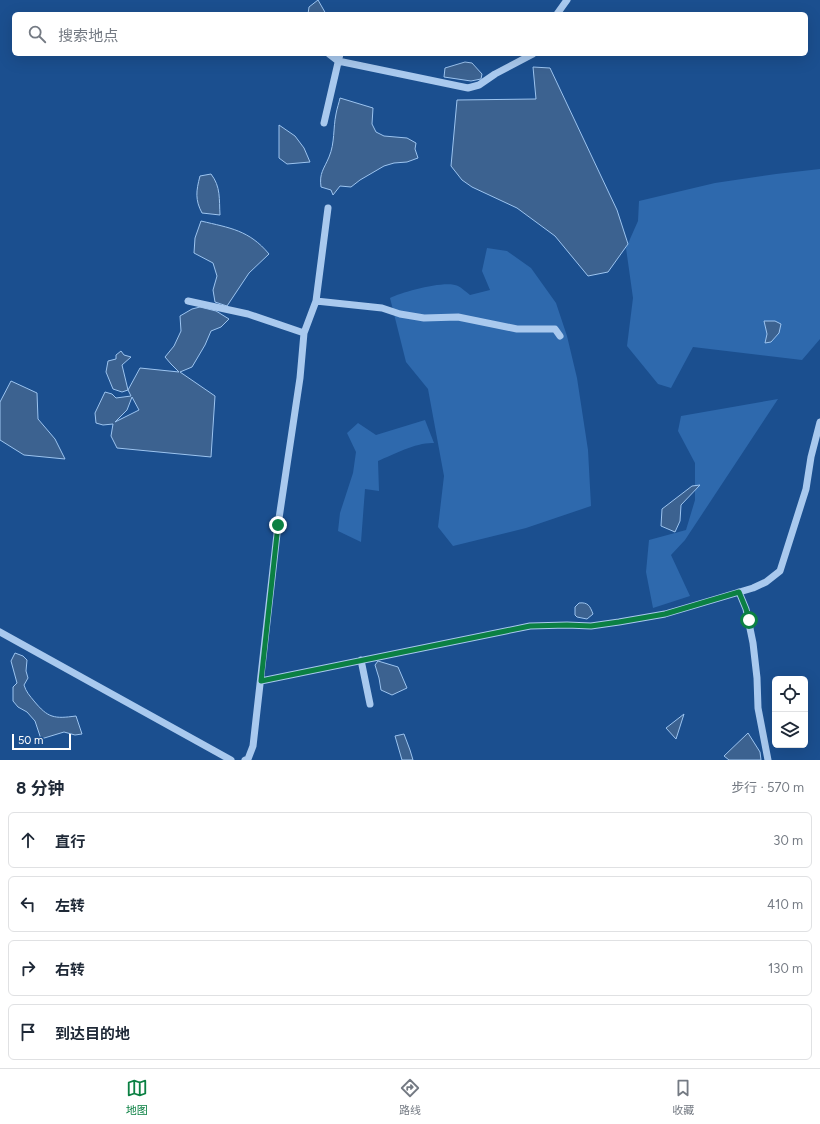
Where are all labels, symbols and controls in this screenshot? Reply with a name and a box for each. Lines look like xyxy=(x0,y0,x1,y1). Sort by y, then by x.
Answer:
search box xyxy=(12,12,808,56)
icon: search xyxy=(26,23,48,45)
text: 搜索地点 xyxy=(58,27,118,45)
route end xyxy=(269,516,287,534)
route start xyxy=(740,611,758,629)
map controls xyxy=(772,676,808,748)
button: locate xyxy=(772,676,808,712)
button: layers xyxy=(772,712,808,748)
scale bar xyxy=(12,732,71,751)
text: 50 m xyxy=(18,734,43,747)
text: 8 分钟 xyxy=(16,778,64,798)
text: 步行 · 570 m xyxy=(731,780,804,795)
icon: ahead xyxy=(17,829,39,851)
text: 直行 xyxy=(55,833,85,851)
text: 30 m xyxy=(773,833,803,848)
icon: left xyxy=(17,893,39,915)
text: 左转 xyxy=(55,897,85,915)
text: 410 m xyxy=(767,897,803,912)
icon: right xyxy=(17,957,39,979)
text: 右转 xyxy=(55,961,85,979)
text: 130 m xyxy=(768,961,803,976)
icon: arrive xyxy=(17,1021,39,1043)
text: 到达目的地 xyxy=(55,1025,130,1043)
tab: 地图 xyxy=(126,1077,148,1117)
tab: 路线 xyxy=(399,1077,421,1117)
tab: 收藏 xyxy=(672,1077,694,1117)

